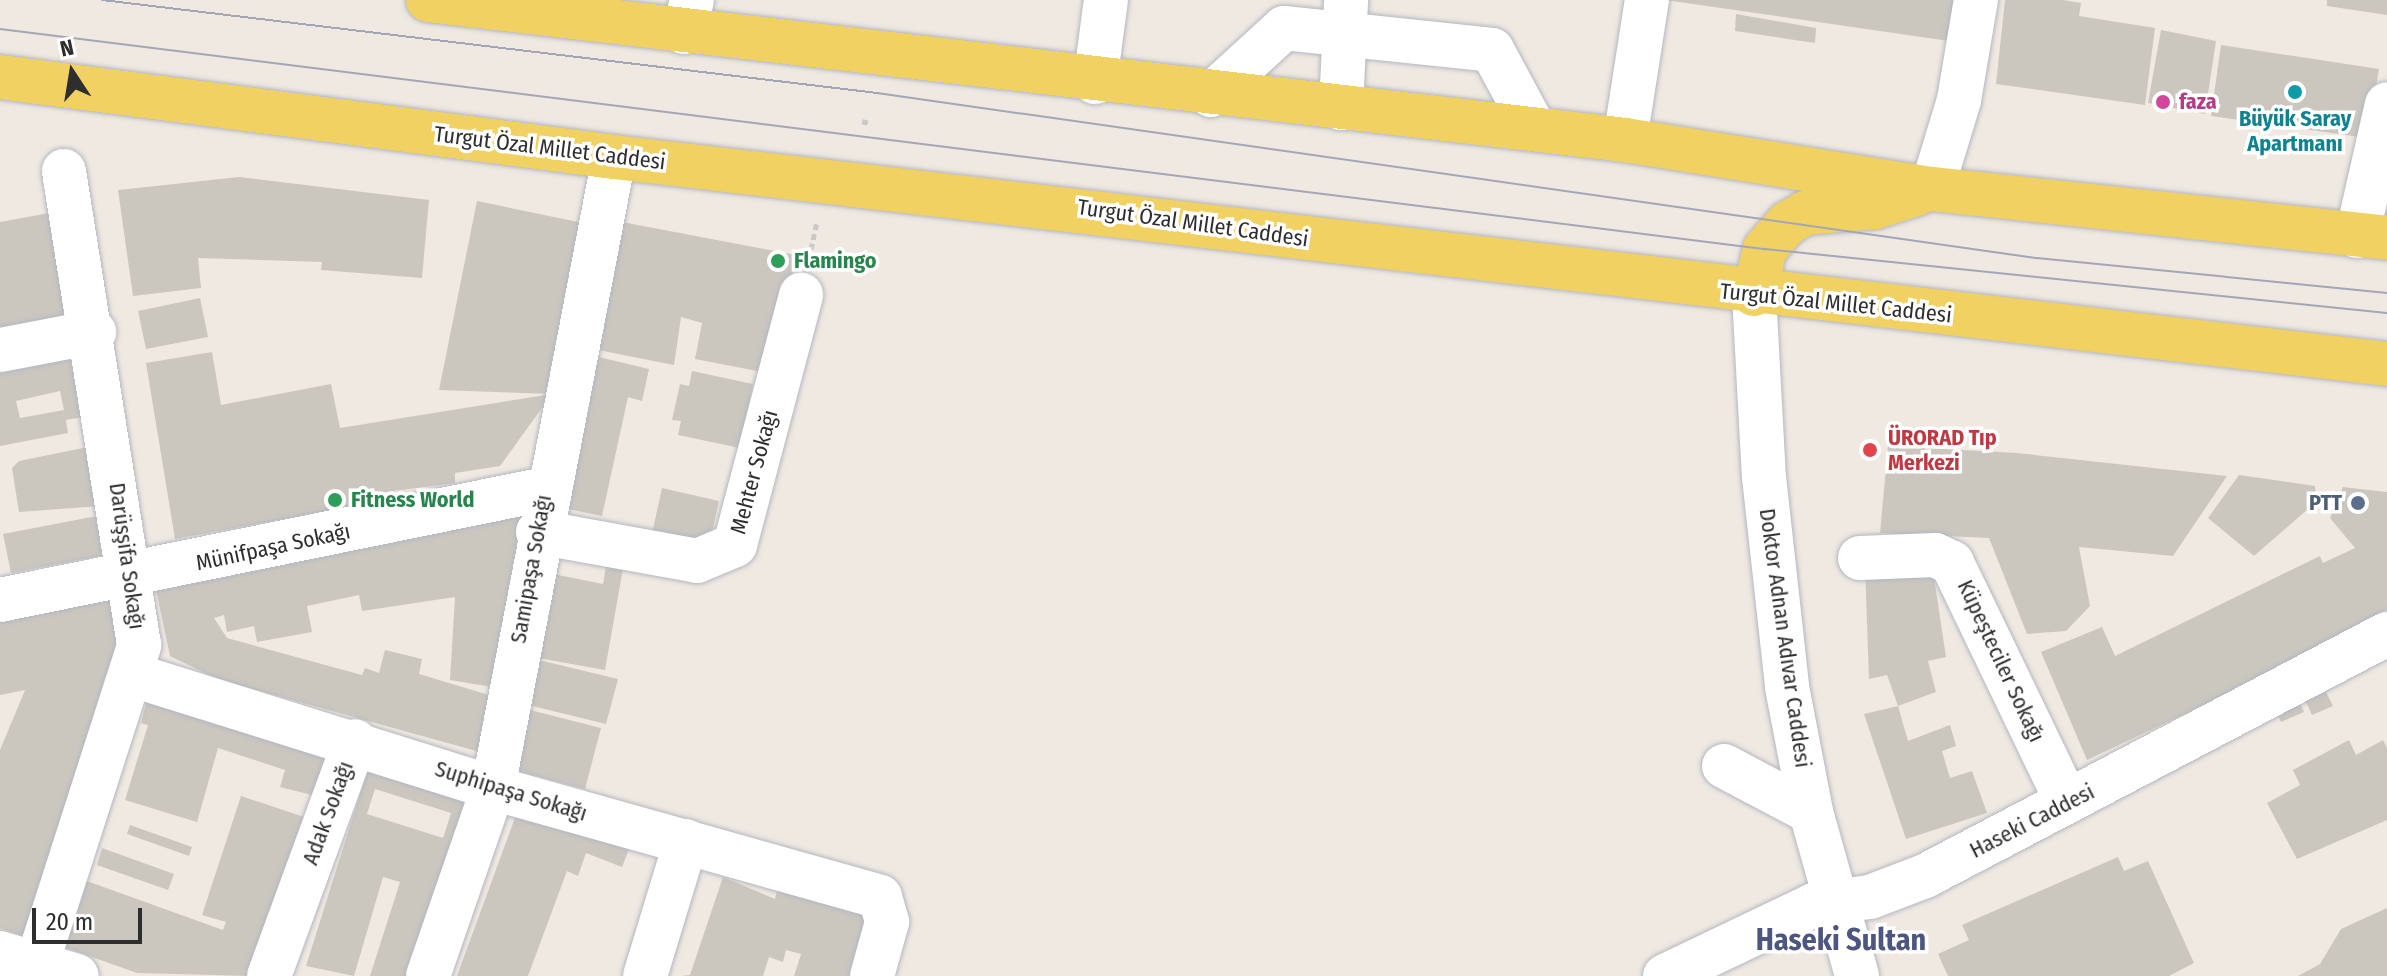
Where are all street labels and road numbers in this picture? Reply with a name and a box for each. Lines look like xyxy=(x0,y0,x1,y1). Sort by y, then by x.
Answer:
street label: Turgut Özal Millet Caddesi xyxy=(433,121,667,175)
street label: Turgut Özal Millet Caddesi xyxy=(1076,194,1310,252)
street label: Turgut Özal Millet Caddesi xyxy=(1719,278,1953,328)
street label: Mehter Sokağı xyxy=(725,407,783,537)
street label: Darüşşifa Sokağı xyxy=(104,481,150,631)
street label: Samipaşa Sokağı xyxy=(505,493,557,645)
street label: Doktor Adnan Adıvar Caddesi xyxy=(1754,507,1816,769)
street label: Münifpaşa Sokağı xyxy=(193,518,353,576)
street label: Küpeşteciler Sokağı xyxy=(1952,576,2050,746)
street label: Suphipaşa Sokağı xyxy=(432,755,590,827)
street label: Adak Sokağı xyxy=(297,758,359,868)
street label: Haseki Caddesi xyxy=(1965,778,2099,864)

